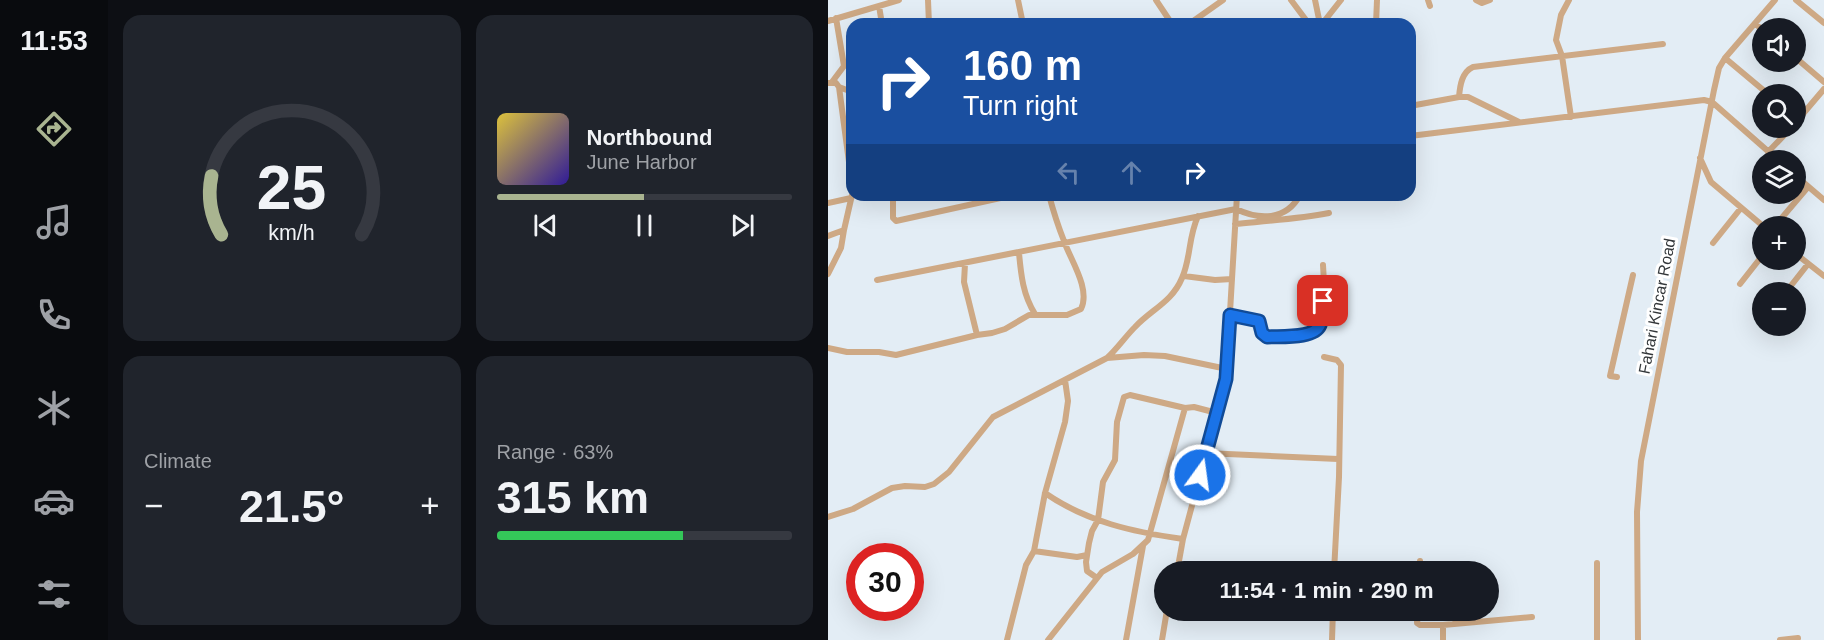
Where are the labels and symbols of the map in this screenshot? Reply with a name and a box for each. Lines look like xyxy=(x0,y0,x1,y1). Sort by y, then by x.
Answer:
street label: Fahari Kincar Road xyxy=(1636,237,1678,375)
pin xyxy=(1297,275,1348,326)
position arrow xyxy=(1168,443,1232,507)
speed limit sign: 30 xyxy=(846,543,924,621)

